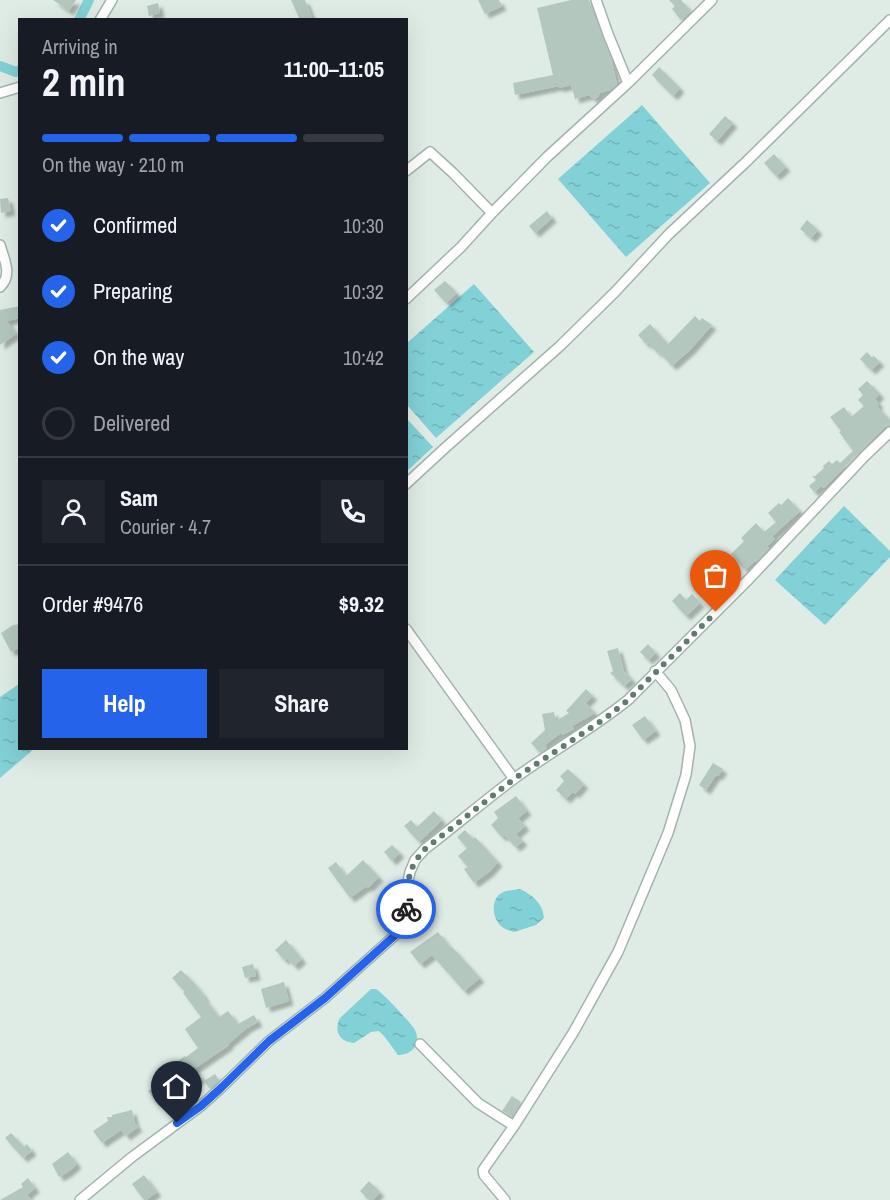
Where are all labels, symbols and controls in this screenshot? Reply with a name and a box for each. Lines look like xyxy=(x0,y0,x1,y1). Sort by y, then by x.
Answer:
text: Arriving in xyxy=(42,33,118,60)
text: 11:00–11:05 xyxy=(284,54,384,84)
text: 2 min xyxy=(42,56,126,108)
text: On the way · 210 m xyxy=(42,151,184,178)
icon: check xyxy=(42,209,75,242)
text: Confirmed xyxy=(93,210,177,240)
text: 10:30 xyxy=(343,212,384,239)
icon: check xyxy=(42,275,75,308)
text: Preparing xyxy=(93,276,172,306)
text: 10:32 xyxy=(343,278,384,305)
icon: check xyxy=(42,341,75,374)
text: On the way xyxy=(93,342,184,372)
text: 10:42 xyxy=(343,344,384,371)
text: Delivered xyxy=(93,408,170,438)
button: person xyxy=(42,480,105,543)
button: phone xyxy=(321,480,384,543)
text: Sam xyxy=(120,483,158,513)
text: Courier · 4.7 xyxy=(120,513,211,540)
pin xyxy=(690,550,741,612)
icon: bag xyxy=(699,559,732,592)
text: Order #9476 xyxy=(42,589,143,619)
text: $9.32 xyxy=(339,589,384,619)
button: Help xyxy=(42,669,207,738)
button: Share xyxy=(219,669,384,738)
courier xyxy=(376,879,436,939)
icon: bike xyxy=(390,893,423,926)
pin xyxy=(151,1061,202,1123)
icon: home xyxy=(160,1070,193,1103)

